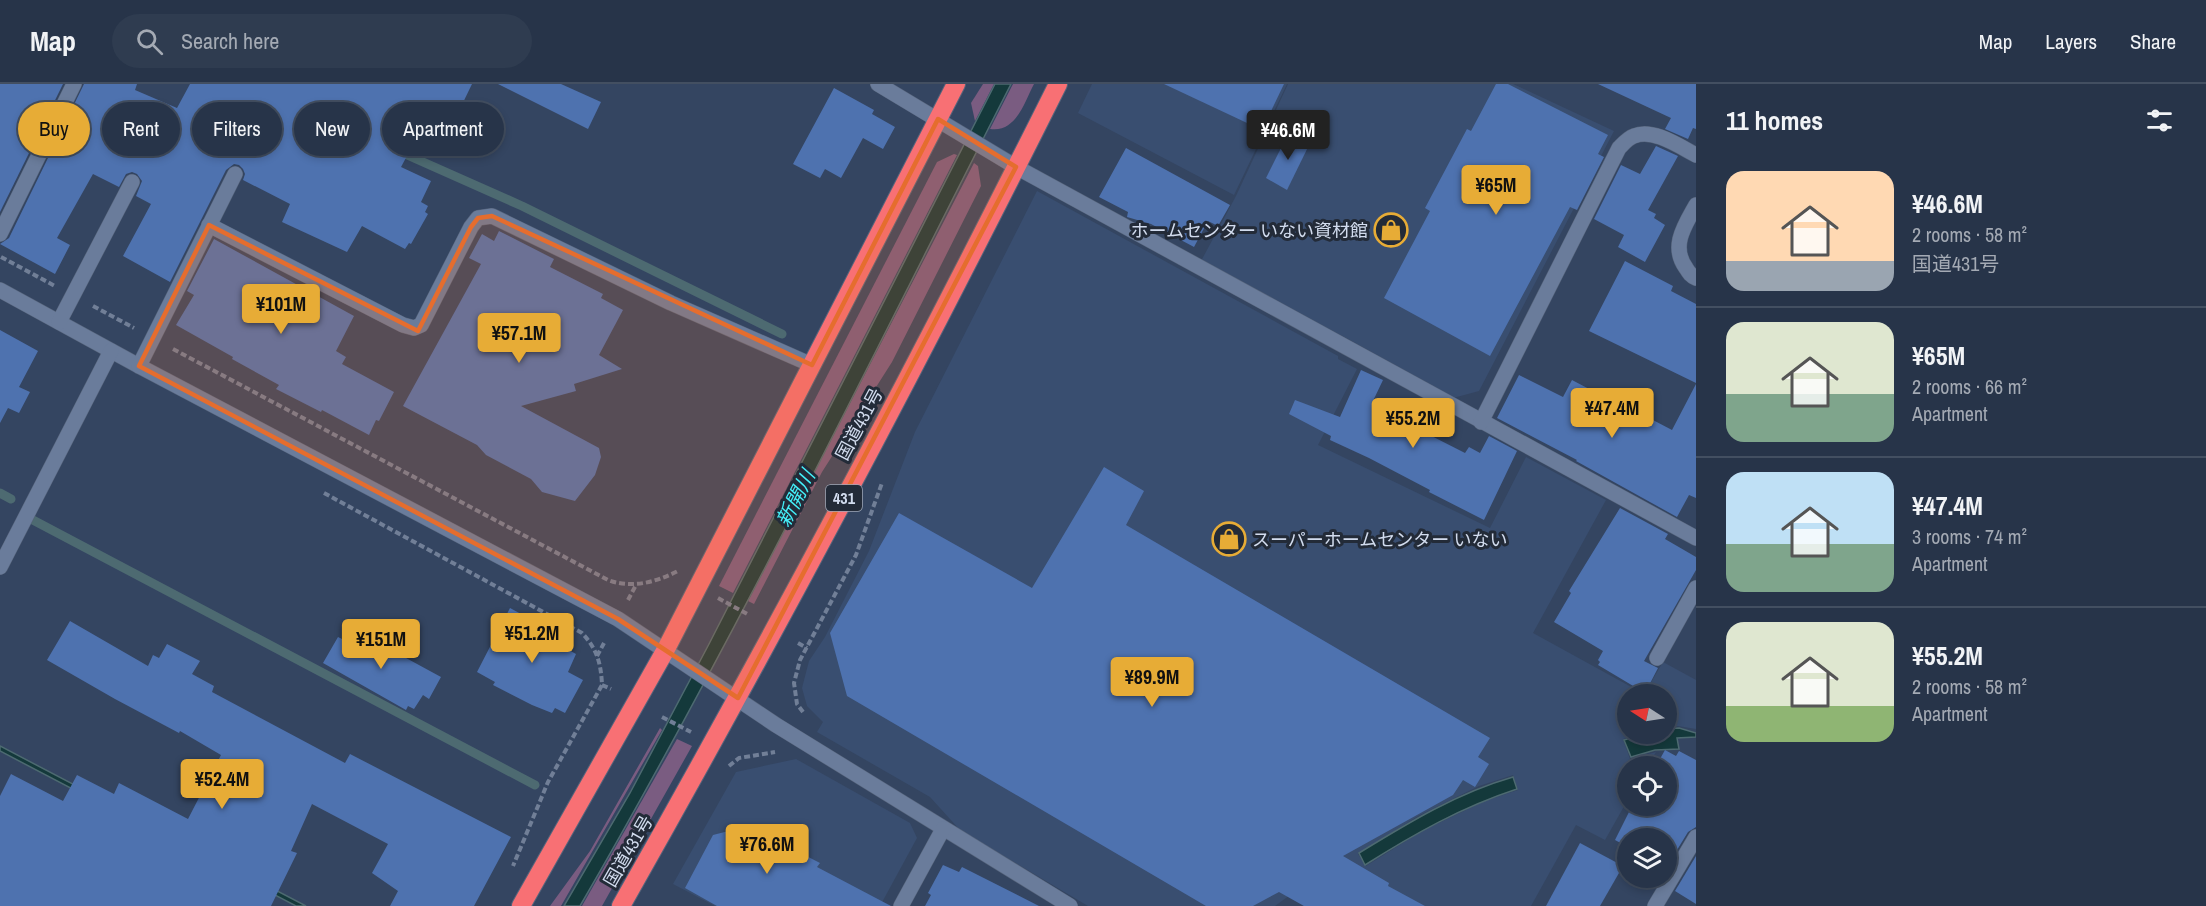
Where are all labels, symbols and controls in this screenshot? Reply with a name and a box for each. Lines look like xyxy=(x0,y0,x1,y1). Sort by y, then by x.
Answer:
search box xyxy=(112,14,532,68)
text: Map xyxy=(30,22,76,60)
icon: search xyxy=(133,25,166,58)
text: Search here xyxy=(181,26,279,56)
text: Map xyxy=(1979,27,2012,56)
text: Layers xyxy=(2045,27,2097,56)
text: Share xyxy=(2130,27,2176,56)
chip: Buy xyxy=(18,102,90,156)
chip: Rent xyxy=(102,102,180,156)
chip: Filters xyxy=(192,102,282,156)
chip: New xyxy=(294,102,370,156)
chip: Apartment xyxy=(382,102,504,156)
text: 11 homes xyxy=(1726,103,1823,138)
icon: filters xyxy=(2143,104,2176,137)
pin: ¥46.6M xyxy=(1239,110,1337,161)
text: ¥46.6M xyxy=(1261,116,1315,143)
pin: ¥65M xyxy=(1460,165,1532,216)
text: ¥65M xyxy=(1475,171,1517,198)
text: ¥46.6M xyxy=(1912,186,1983,221)
icon: home xyxy=(1774,195,1846,267)
shop icon: ホームセンター いない資材館 xyxy=(1373,212,1409,248)
place label: ホームセンター いない資材館 xyxy=(1130,218,1368,243)
text: 2 rooms · 58 m² xyxy=(1912,221,2027,248)
text: 国道431号 xyxy=(1912,250,1999,277)
pin: ¥101M xyxy=(239,284,323,335)
text: ¥101M xyxy=(256,290,306,317)
pin: ¥57.1M xyxy=(470,313,568,364)
text: ¥57.1M xyxy=(492,319,546,346)
text: ¥65M xyxy=(1912,338,1965,373)
icon: home xyxy=(1774,346,1846,418)
text: 2 rooms · 66 m² xyxy=(1912,373,2027,400)
street label: 国道431号 xyxy=(830,383,888,465)
pin: ¥47.4M xyxy=(1563,388,1661,439)
text: ¥47.4M xyxy=(1585,394,1639,421)
pin: ¥55.2M xyxy=(1364,398,1462,449)
text: Apartment xyxy=(1912,400,1988,427)
text: ¥55.2M xyxy=(1386,404,1440,431)
water label: 新開川 xyxy=(769,463,822,531)
road number: 431 xyxy=(826,485,862,511)
text: ¥47.4M xyxy=(1912,488,1983,523)
icon: home xyxy=(1774,496,1846,568)
shop icon: スーパーホームセンター いない xyxy=(1211,521,1247,557)
text: 3 rooms · 74 m² xyxy=(1912,523,2027,550)
place label: スーパーホームセンター いない xyxy=(1252,527,1507,552)
text: Apartment xyxy=(1912,550,1988,577)
pin: ¥51.2M xyxy=(483,613,581,664)
pin: ¥151M xyxy=(339,619,423,670)
text: ¥51.2M xyxy=(505,619,559,646)
text: ¥151M xyxy=(356,625,406,652)
text: ¥55.2M xyxy=(1912,638,1983,673)
icon: home xyxy=(1774,646,1846,718)
pin: ¥89.9M xyxy=(1103,657,1201,708)
text: ¥89.9M xyxy=(1125,663,1179,690)
text: 2 rooms · 58 m² xyxy=(1912,673,2027,700)
north arrow xyxy=(1617,684,1677,744)
map controls xyxy=(1617,684,1677,888)
text: Apartment xyxy=(1912,700,1988,727)
button: locate xyxy=(1617,756,1677,816)
pin: ¥52.4M xyxy=(173,759,271,810)
text: ¥52.4M xyxy=(195,765,249,792)
street label: 国道431号 xyxy=(598,811,658,891)
pin: ¥76.6M xyxy=(718,824,816,875)
button: layers xyxy=(1617,828,1677,888)
text: ¥76.6M xyxy=(740,830,794,857)

